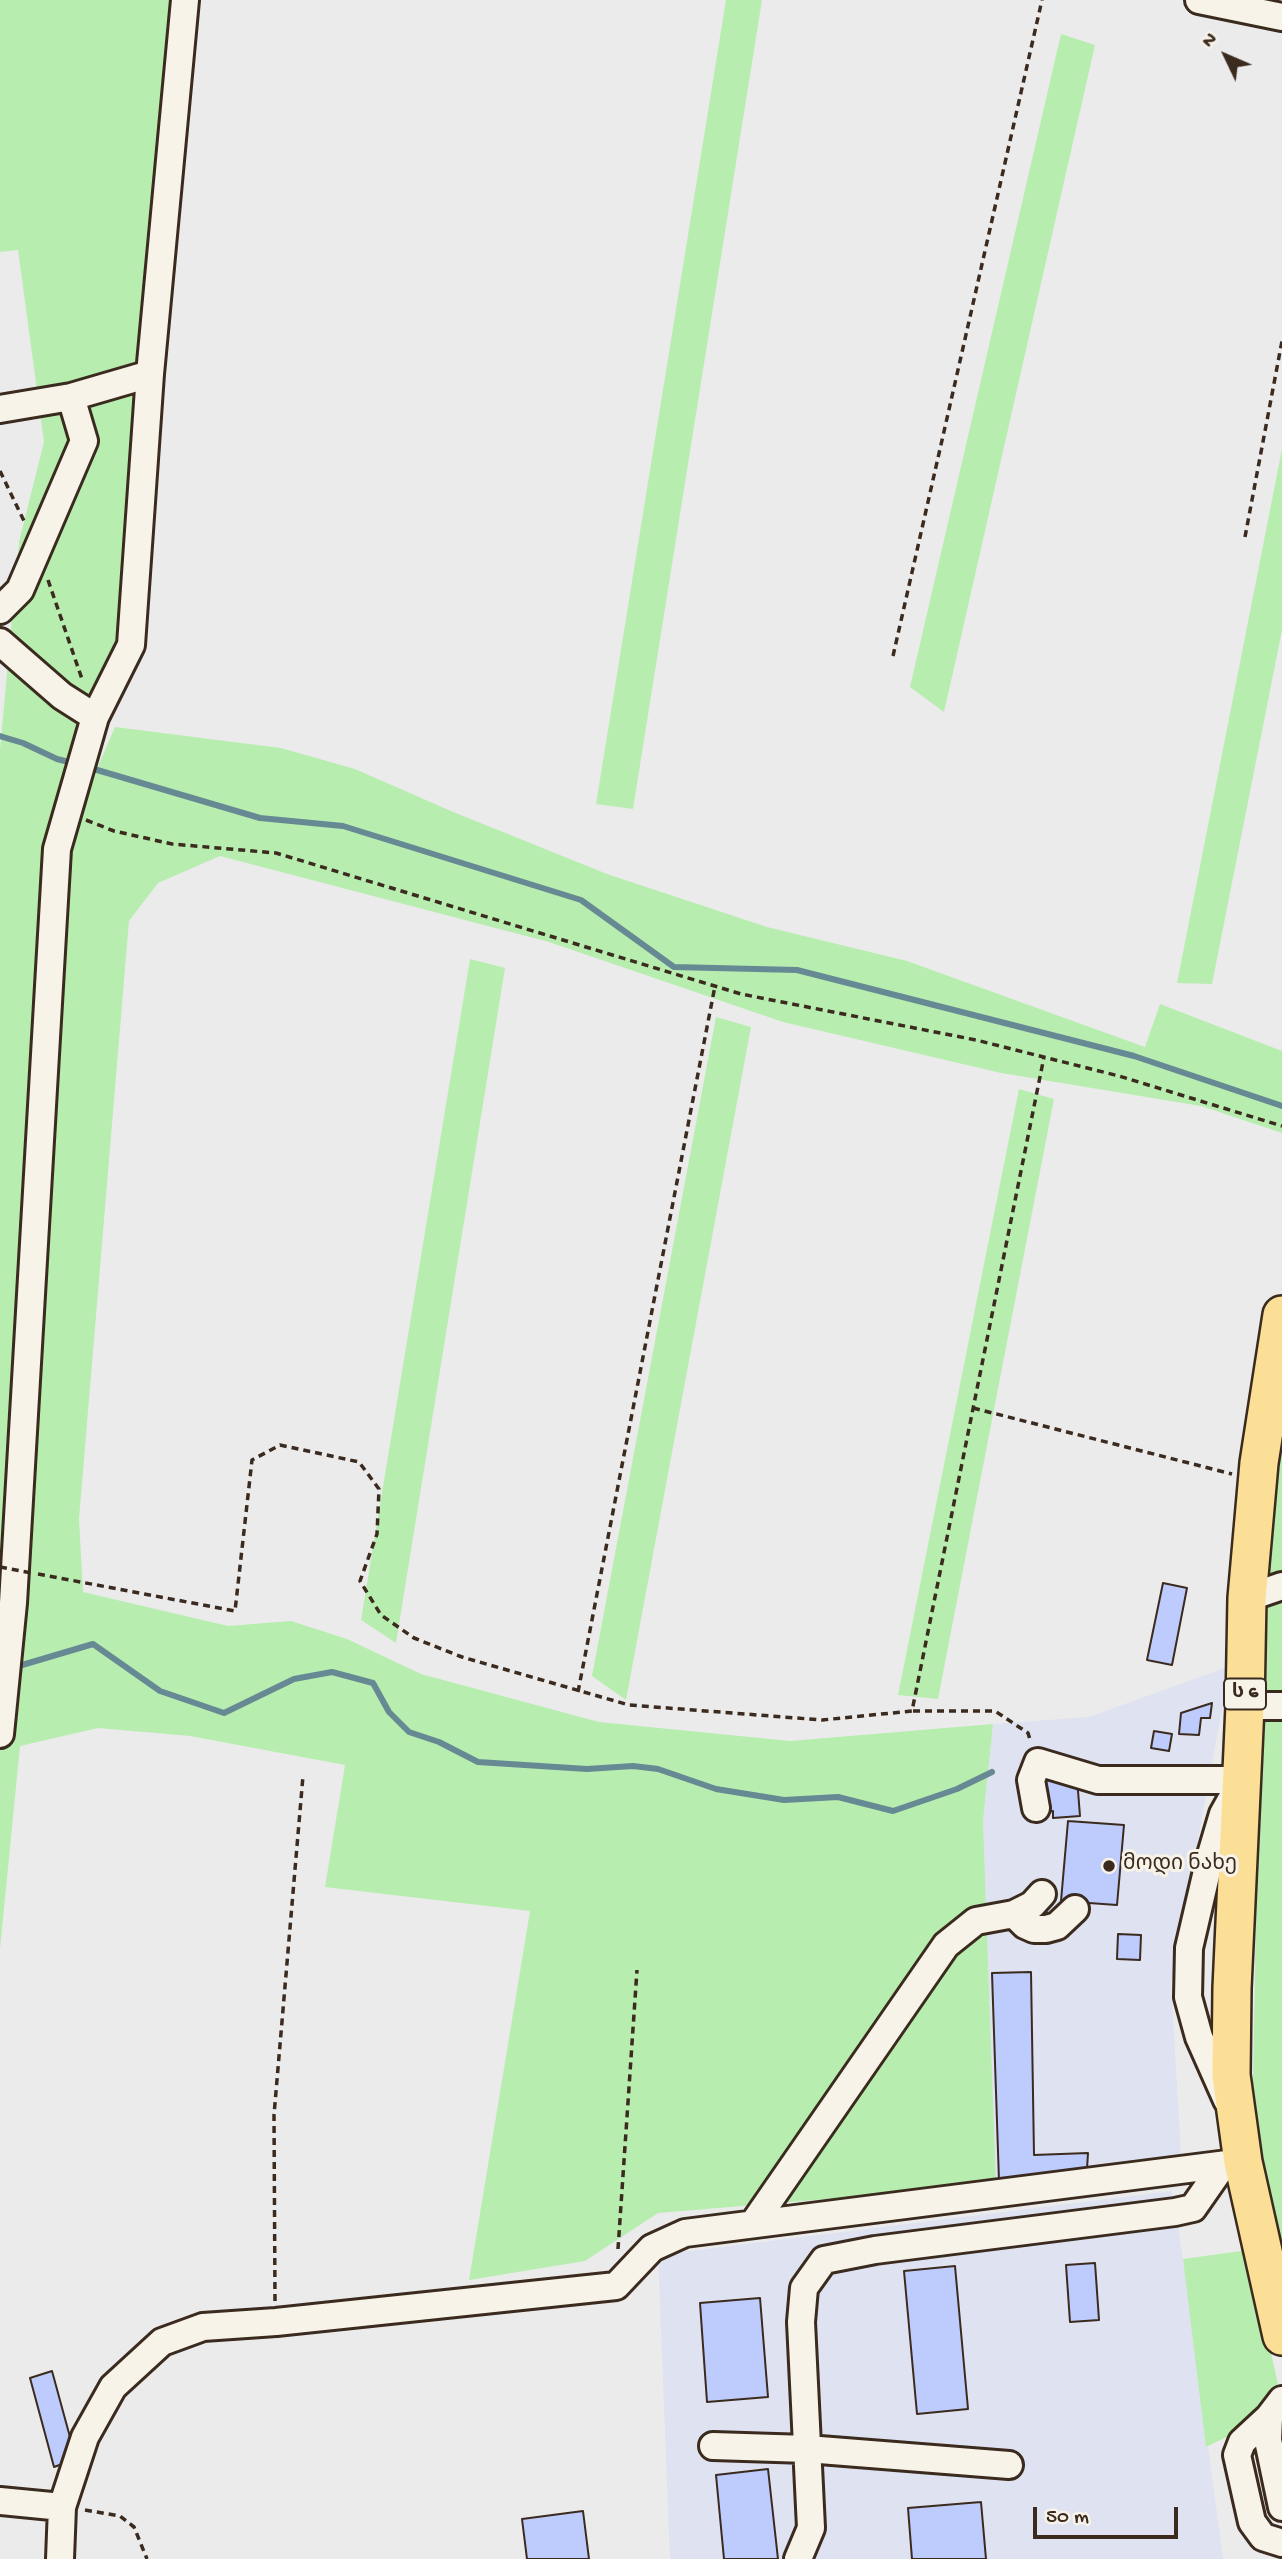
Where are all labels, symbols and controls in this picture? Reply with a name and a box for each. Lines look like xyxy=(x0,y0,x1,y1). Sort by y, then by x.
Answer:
north arrow xyxy=(1191,21,1261,91)
text: N xyxy=(1198,29,1223,54)
road number: ს 6 xyxy=(1224,1678,1266,1710)
place label: მოდი ნახე xyxy=(1123,1853,1237,1879)
marker: მოდი ნახე xyxy=(1101,1858,1117,1874)
scale bar xyxy=(1037,2492,1182,2536)
text: 50 m xyxy=(1046,2506,1089,2531)

